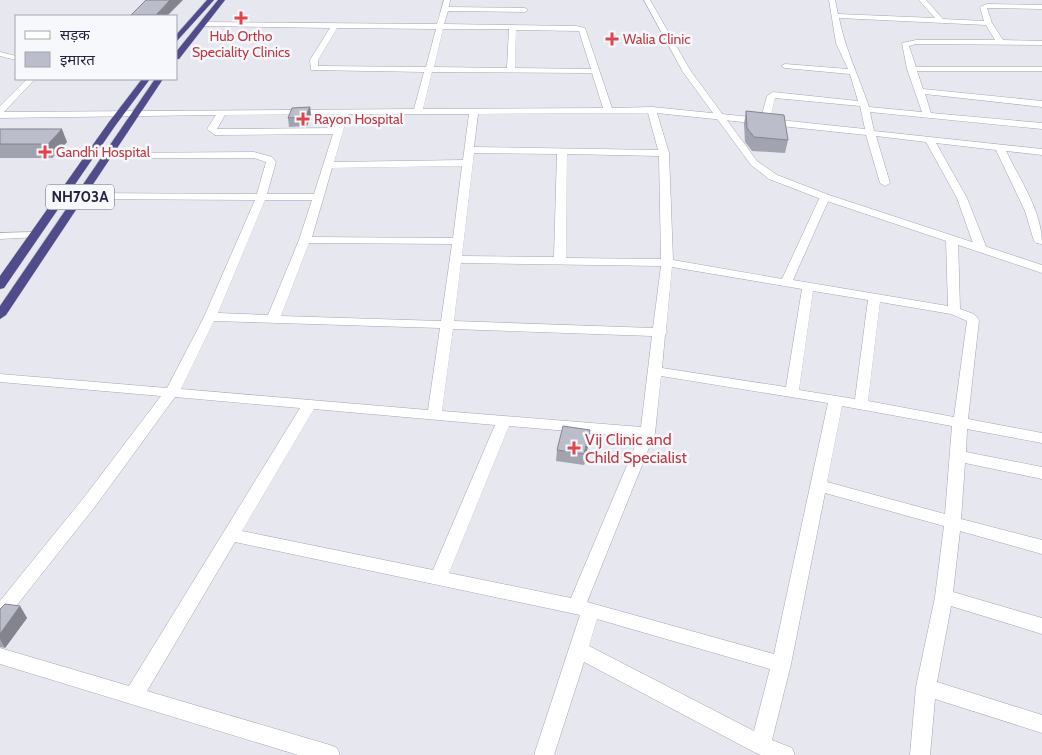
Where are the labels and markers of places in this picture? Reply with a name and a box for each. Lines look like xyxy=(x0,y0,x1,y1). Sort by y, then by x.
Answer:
marker: Hub Ortho Speciality Clinics xyxy=(234,11,248,25)
place label: Hub Ortho Speciality Clinics xyxy=(192,27,290,61)
place label: Walia Clinic xyxy=(623,30,691,48)
marker: Walia Clinic xyxy=(605,32,619,46)
place label: Rayon Hospital xyxy=(314,110,404,128)
marker: Rayon Hospital xyxy=(296,112,310,126)
place label: Gandhi Hospital xyxy=(56,143,151,161)
marker: Gandhi Hospital xyxy=(38,145,52,159)
place label: Vij Clinic and Child Specialist xyxy=(585,430,688,467)
marker: Vij Clinic and Child Specialist xyxy=(567,441,581,455)

